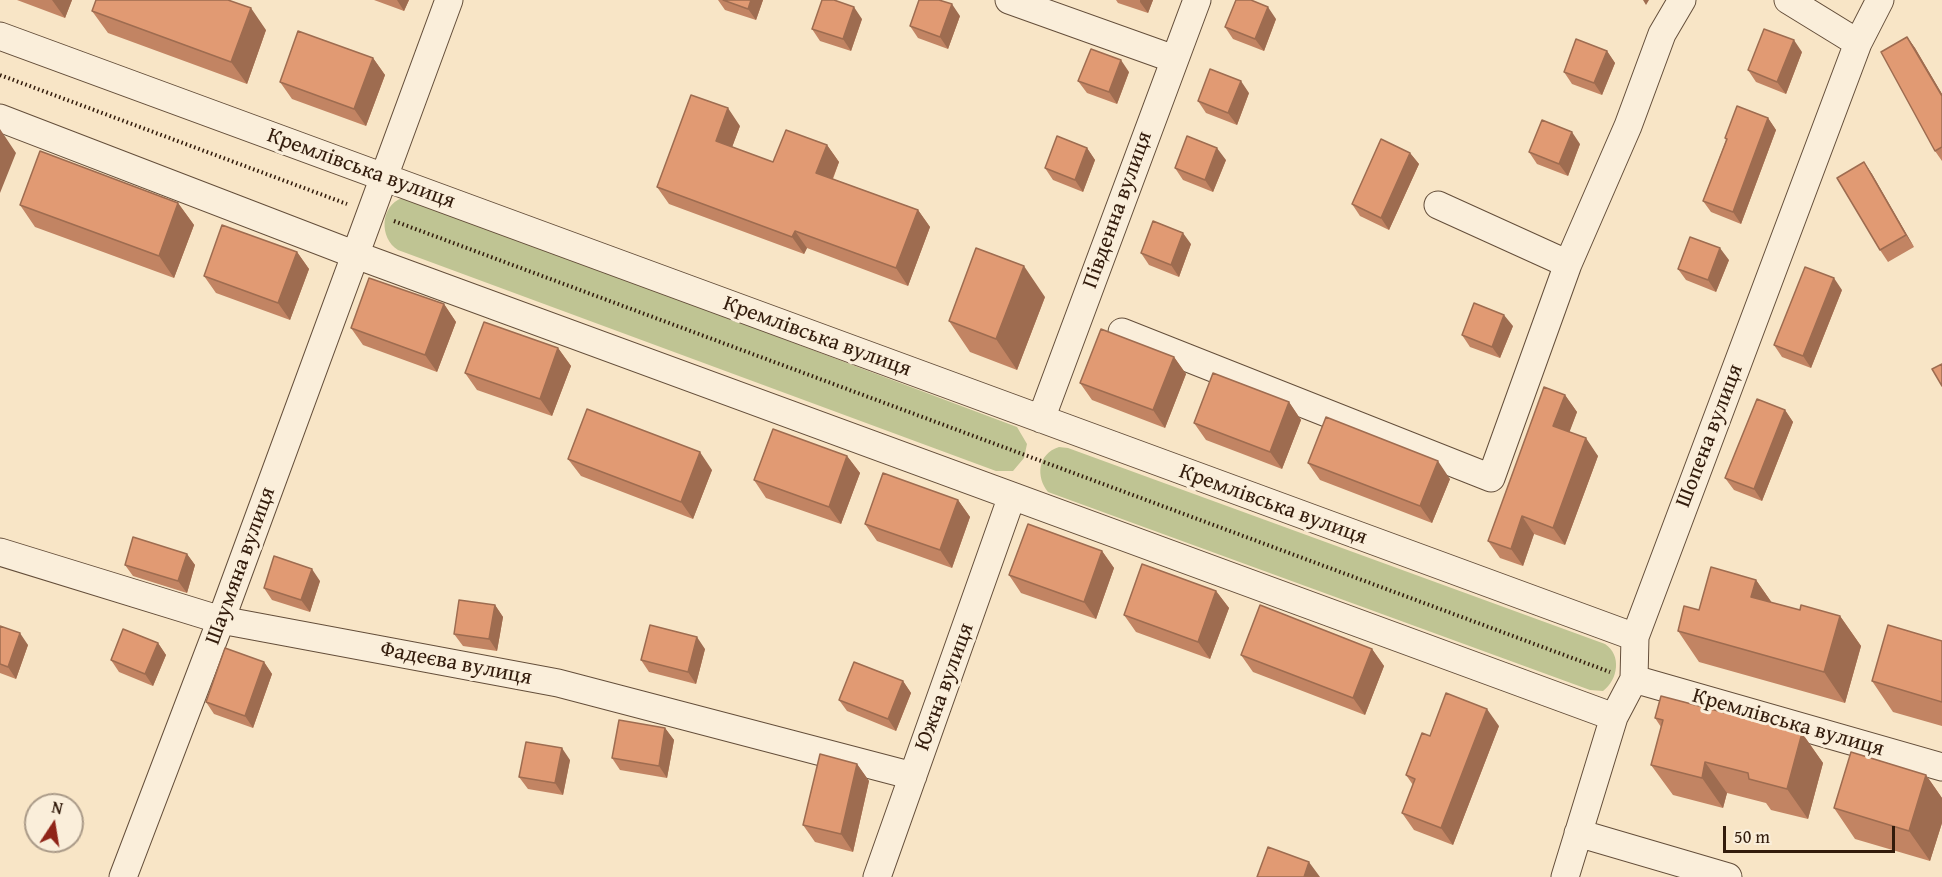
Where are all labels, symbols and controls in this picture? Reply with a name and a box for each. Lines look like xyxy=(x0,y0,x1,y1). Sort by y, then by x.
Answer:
street label: Кремлівська вулиця xyxy=(263,123,459,215)
street label: Південна вулиця xyxy=(1077,128,1159,292)
street label: Кремлівська вулиця xyxy=(719,291,915,383)
street label: Шопена вулиця xyxy=(1671,361,1749,511)
street label: Кремлівська вулиця xyxy=(1175,459,1371,551)
street label: Шаумяна вулиця xyxy=(200,484,282,648)
street label: Южна вулиця xyxy=(910,620,980,754)
street label: Фадеєва вулиця xyxy=(378,636,534,692)
street label: Кремлівська вулиця xyxy=(1689,683,1887,763)
north arrow xyxy=(24,793,84,853)
text: N xyxy=(50,794,65,820)
scale bar xyxy=(1726,814,1898,852)
text: 50 m xyxy=(1734,823,1770,850)

